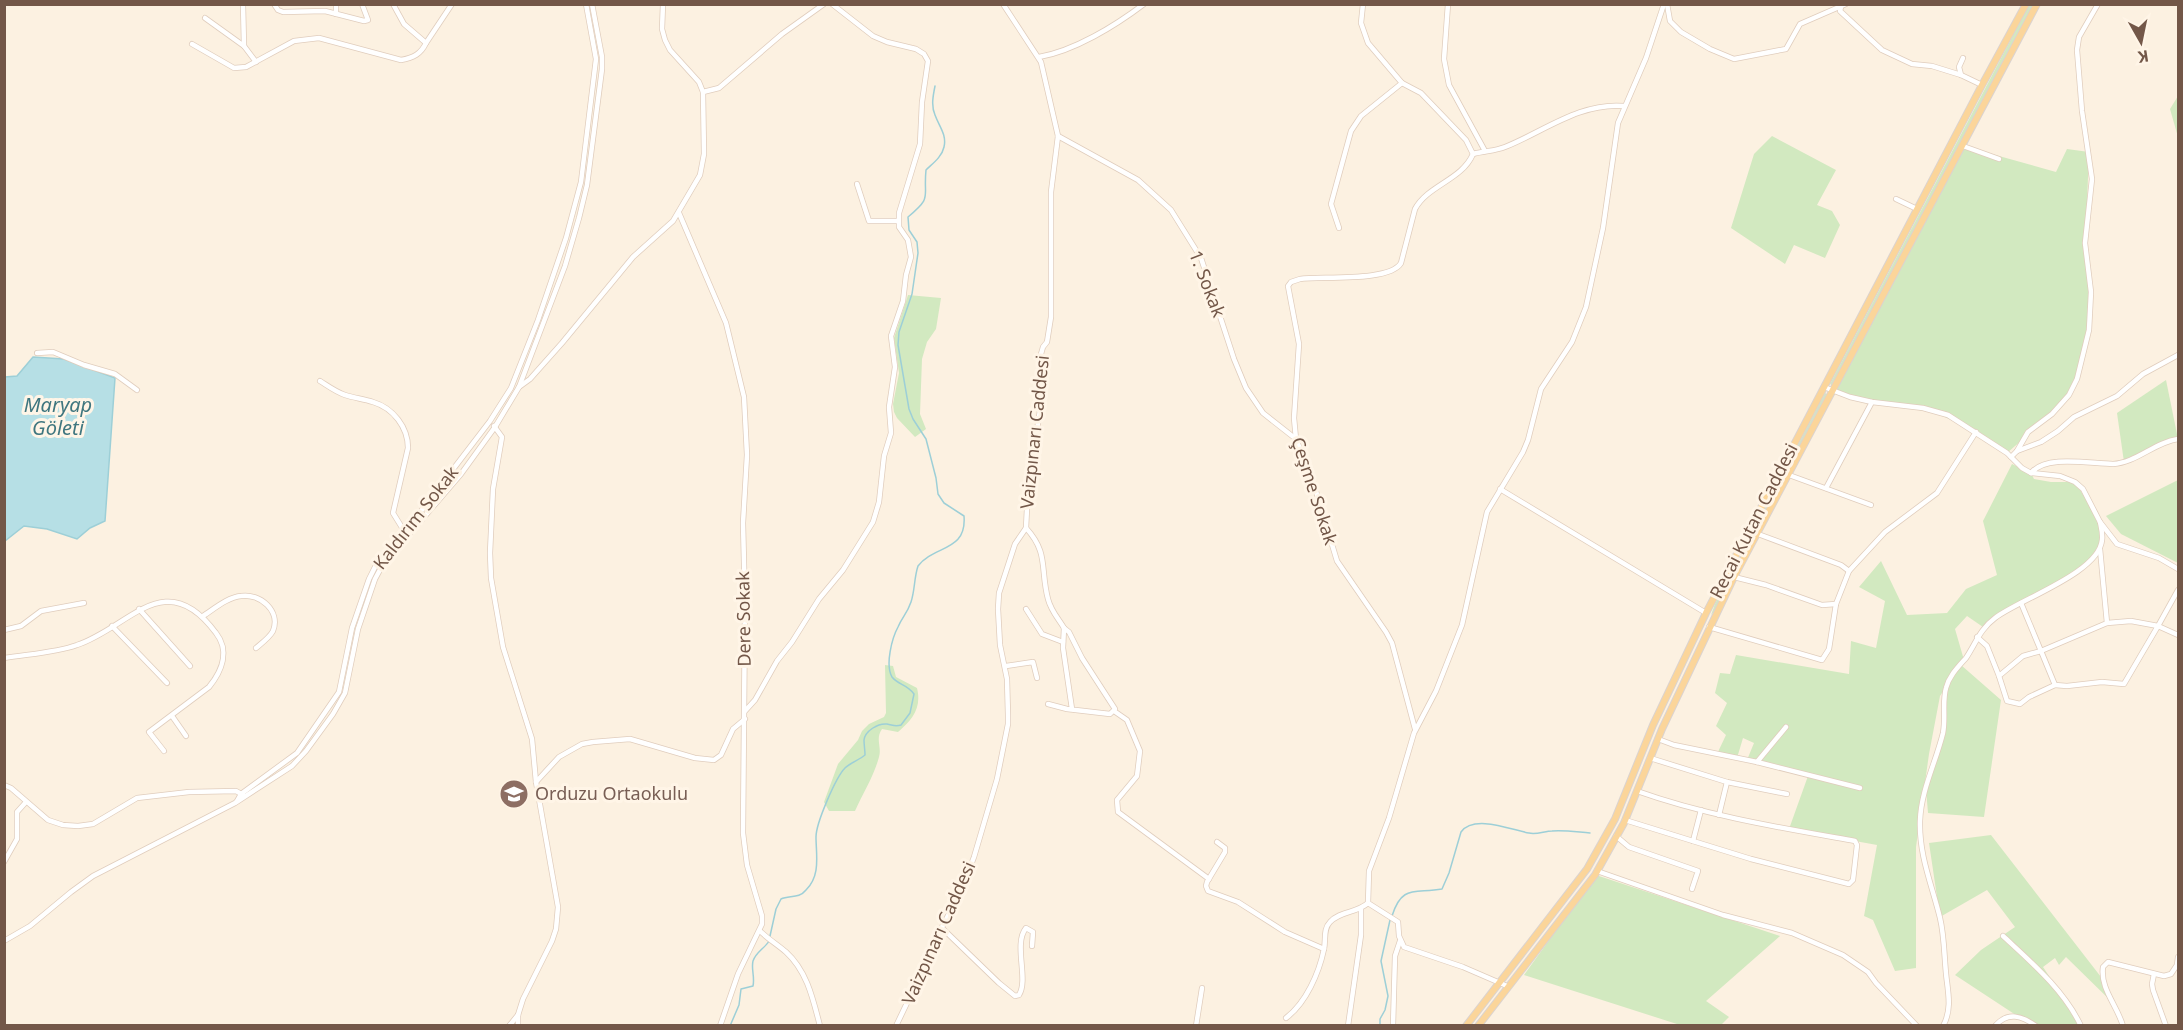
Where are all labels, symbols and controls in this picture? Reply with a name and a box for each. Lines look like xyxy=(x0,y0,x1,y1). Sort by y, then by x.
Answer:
north arrow xyxy=(2111,12,2171,72)
text: K xyxy=(2136,45,2150,69)
street label: 1. Sokak xyxy=(1184,247,1232,321)
street label: Vaizpınarı Caddesi xyxy=(1014,354,1054,510)
water label: Maryap Göleti xyxy=(24,391,92,441)
street label: Çeşme Sokak xyxy=(1286,434,1344,548)
street label: Recai Kutan Caddesi xyxy=(1704,439,1803,602)
street label: Kaldırım Sokak xyxy=(367,460,463,574)
street label: Dere Sokak xyxy=(730,571,756,667)
school or university icon: Orduzu Ortaokulu xyxy=(498,778,530,810)
place label: Orduzu Ortaokulu xyxy=(535,781,688,805)
street label: Vaizpınarı Caddesi xyxy=(896,857,980,1008)

